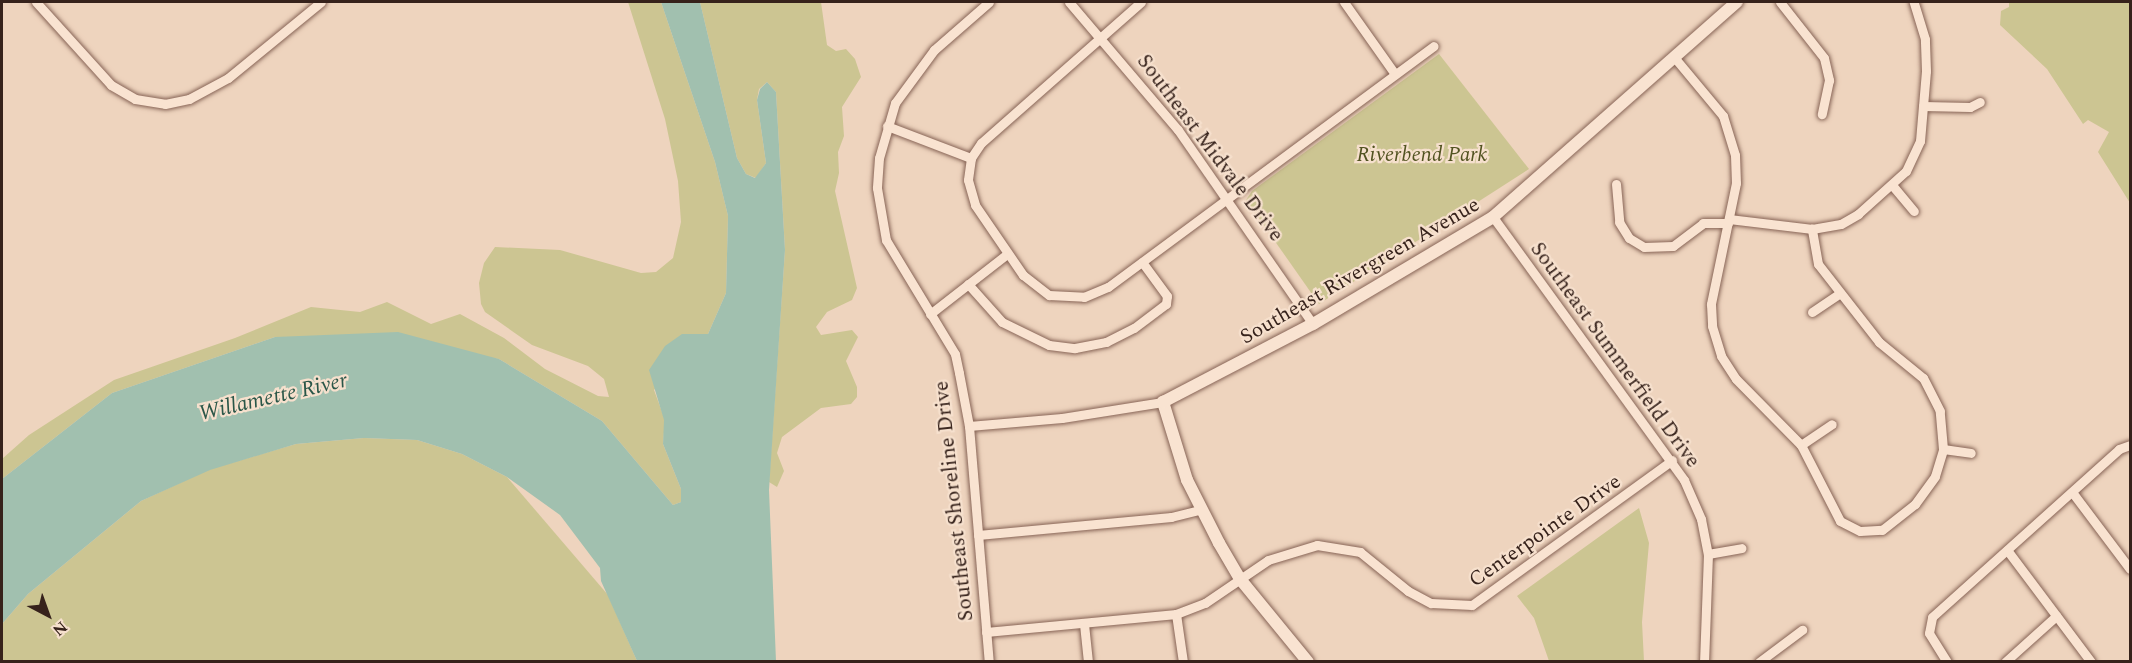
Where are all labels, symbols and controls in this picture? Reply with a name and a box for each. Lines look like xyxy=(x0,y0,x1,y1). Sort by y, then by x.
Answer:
street label: Southeast Midvale Drive xyxy=(1131,49,1289,247)
park label: Riverbend Park xyxy=(1357,142,1487,168)
street label: Southeast Rivergreen Avenue xyxy=(1236,192,1484,350)
street label: Southeast Summerfield Drive xyxy=(1525,237,1705,473)
water label: Willamette River xyxy=(196,367,350,427)
street label: Southeast Shoreline Drive xyxy=(929,380,979,622)
street label: Centerpointe Drive xyxy=(1464,469,1626,593)
north arrow xyxy=(18,585,78,645)
text: N xyxy=(47,615,73,642)

